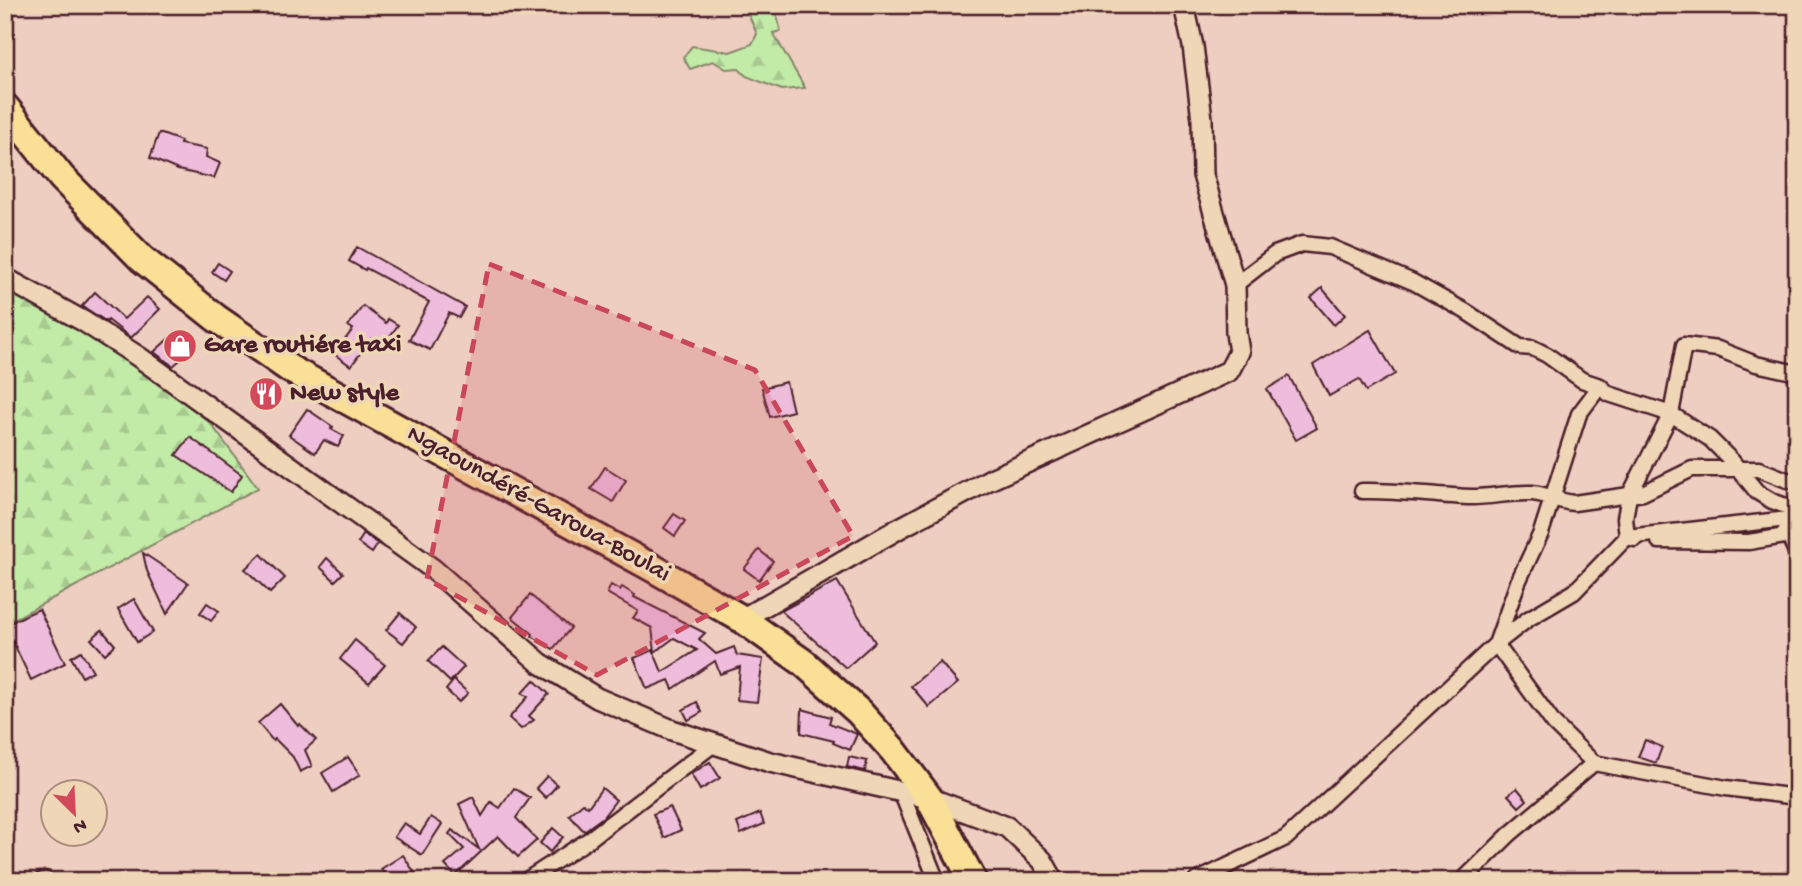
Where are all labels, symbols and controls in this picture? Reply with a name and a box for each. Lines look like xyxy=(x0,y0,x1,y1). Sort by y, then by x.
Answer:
shop icon: Gare routiére taxi xyxy=(161,327,199,365)
place label: Gare routiére taxi xyxy=(204,331,401,362)
restaurant icon: New style xyxy=(247,375,285,413)
place label: New style xyxy=(290,379,400,410)
street label: Ngaoundéré-Garoua-Boulai xyxy=(401,419,675,591)
north arrow xyxy=(38,778,108,848)
text: N xyxy=(69,812,90,838)

